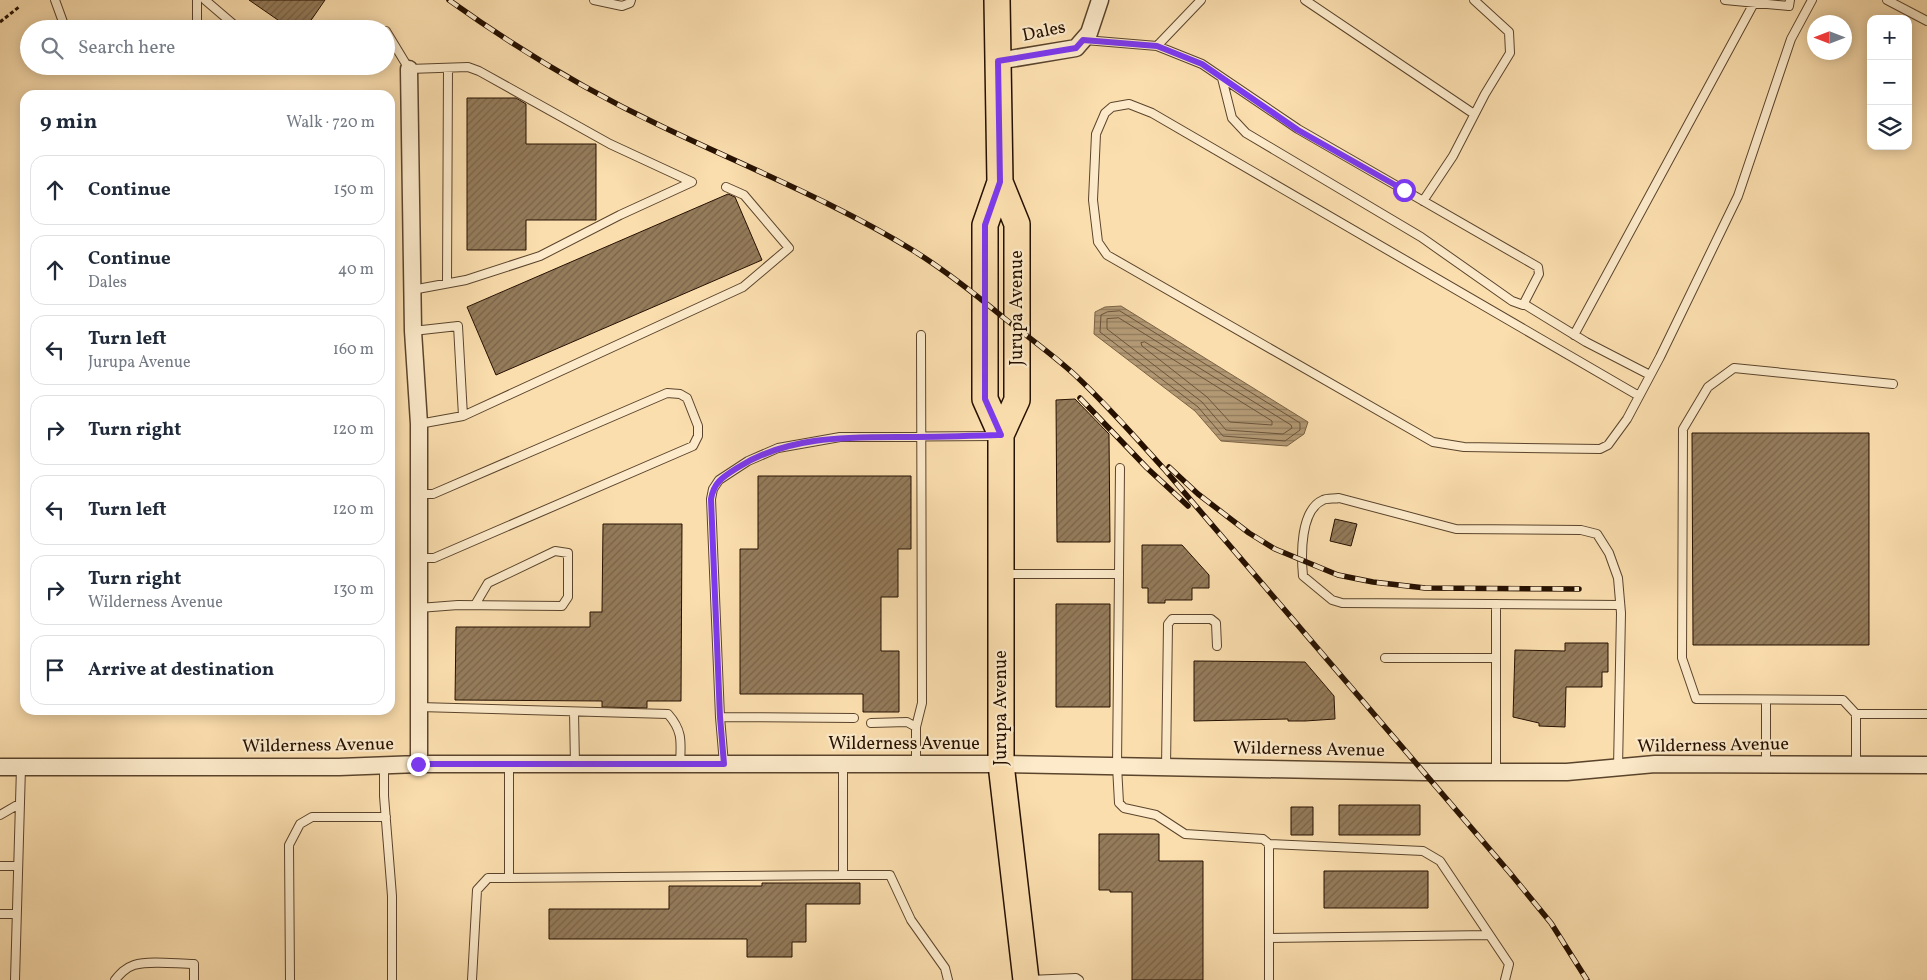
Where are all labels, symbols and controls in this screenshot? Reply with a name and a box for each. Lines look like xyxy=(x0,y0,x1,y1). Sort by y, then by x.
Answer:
street label: Dales xyxy=(1020,15,1068,49)
north arrow xyxy=(1807,15,1852,60)
map controls xyxy=(1867,15,1912,150)
button: + xyxy=(1867,15,1912,60)
search box xyxy=(20,20,395,75)
icon: search xyxy=(38,34,66,62)
text: Search here xyxy=(78,35,175,61)
button: − xyxy=(1867,60,1912,105)
button: layers xyxy=(1867,105,1912,150)
text: 9 min xyxy=(40,108,97,137)
text: Walk · 720 m xyxy=(286,112,375,134)
icon: ahead xyxy=(41,176,69,204)
text: Continue xyxy=(88,177,171,203)
text: 150 m xyxy=(333,179,374,201)
route start xyxy=(1393,179,1416,202)
text: Continue xyxy=(88,246,171,272)
street label: Jurupa Avenue xyxy=(1005,250,1030,366)
icon: ahead xyxy=(41,256,69,284)
text: 40 m xyxy=(338,259,374,281)
text: Dales xyxy=(88,272,127,294)
text: Turn left xyxy=(88,326,167,352)
icon: left xyxy=(41,336,69,364)
text: 160 m xyxy=(333,339,374,361)
text: Jurupa Avenue xyxy=(88,352,191,374)
icon: right xyxy=(41,416,69,444)
text: Turn right xyxy=(88,417,181,443)
text: 120 m xyxy=(332,419,374,441)
icon: left xyxy=(41,496,69,524)
text: Turn left xyxy=(88,497,167,523)
text: 120 m xyxy=(332,499,374,521)
text: Turn right xyxy=(88,566,181,592)
icon: right xyxy=(41,576,69,604)
text: 130 m xyxy=(333,579,374,601)
text: Wilderness Avenue xyxy=(88,592,223,614)
street label: Jurupa Avenue xyxy=(989,650,1014,766)
icon: arrive xyxy=(41,656,69,684)
text: Arrive at destination xyxy=(88,657,274,683)
street label: Wilderness Avenue xyxy=(242,732,394,760)
street label: Wilderness Avenue xyxy=(828,732,980,757)
street label: Wilderness Avenue xyxy=(1637,732,1789,760)
street label: Wilderness Avenue xyxy=(1233,736,1385,764)
route end xyxy=(407,753,430,776)

